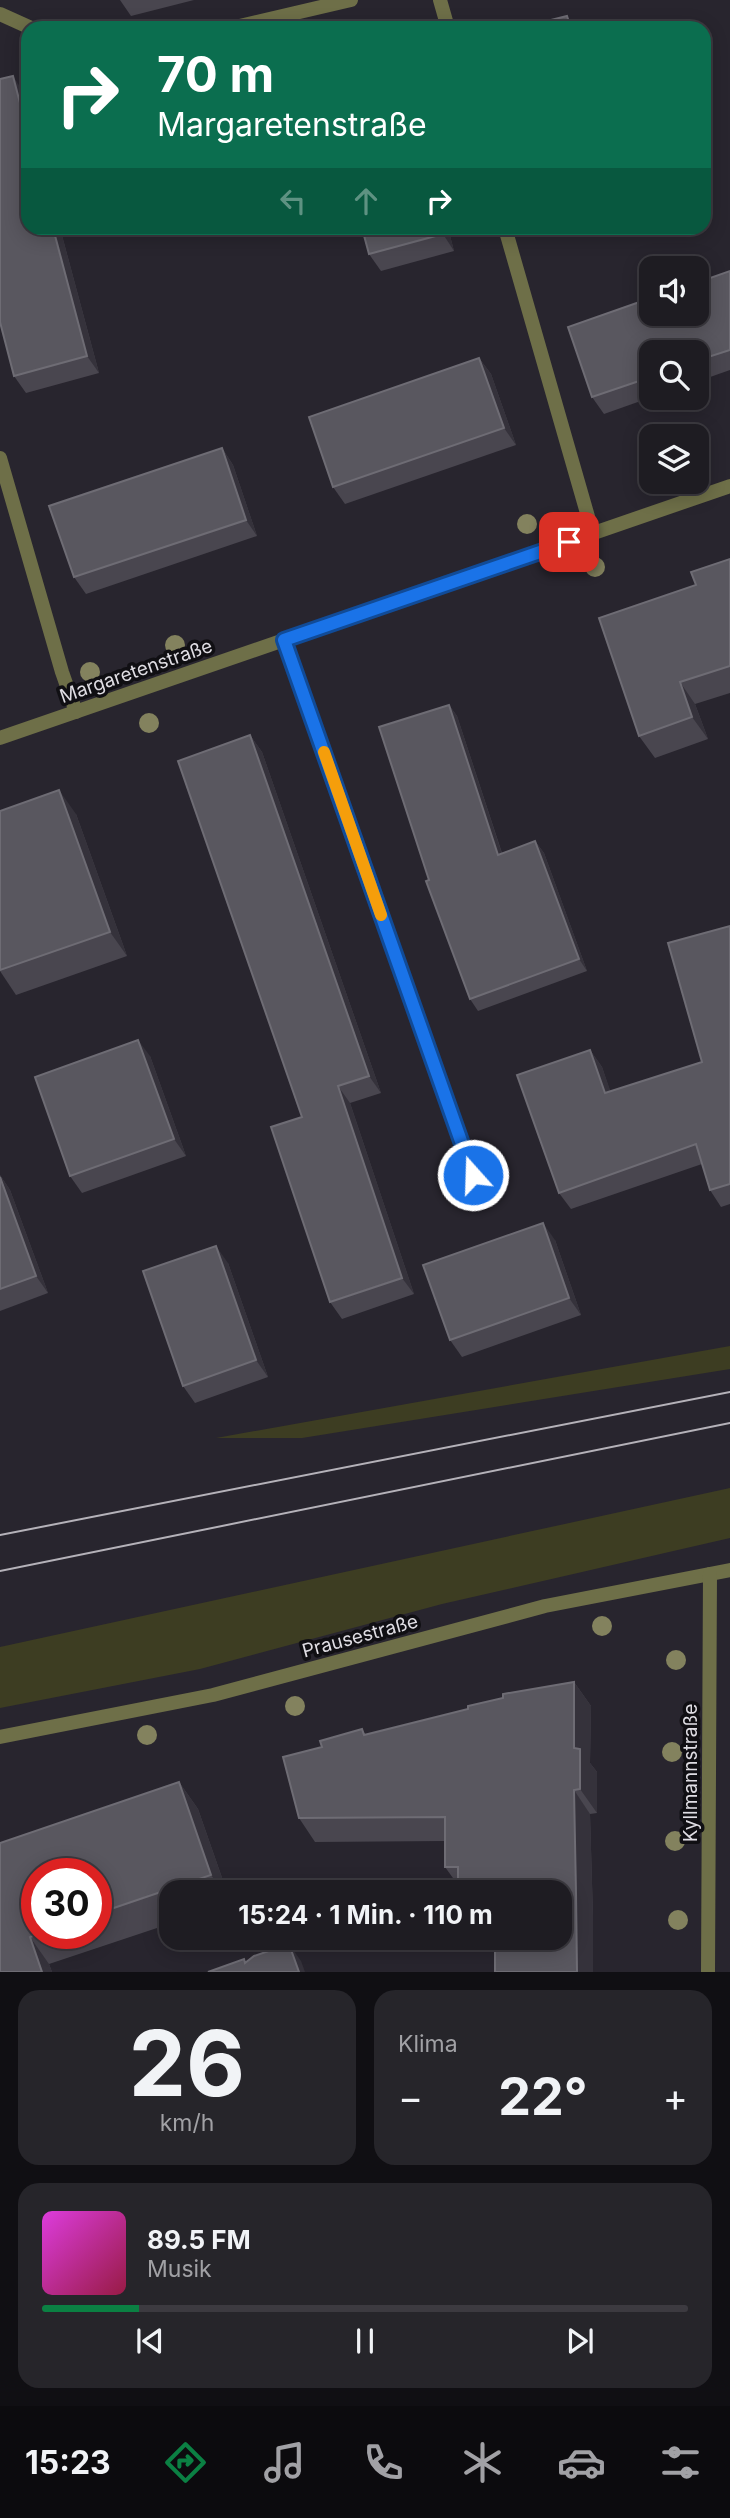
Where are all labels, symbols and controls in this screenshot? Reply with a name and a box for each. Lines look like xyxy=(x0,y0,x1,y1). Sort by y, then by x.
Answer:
text: 70 m xyxy=(157,45,274,104)
icon: right xyxy=(42,49,133,140)
text: Margaretenstraße xyxy=(157,105,427,144)
icon: left xyxy=(274,182,312,220)
icon: ahead xyxy=(347,182,385,220)
icon: right xyxy=(420,182,458,220)
map controls xyxy=(639,256,709,494)
button: sound xyxy=(639,256,709,326)
button: search xyxy=(639,340,709,410)
button: layers xyxy=(639,424,709,494)
pin xyxy=(539,512,599,572)
icon: arrive xyxy=(550,523,588,561)
street label: Margaretenstraße xyxy=(57,634,215,708)
position arrow xyxy=(436,1138,510,1212)
street label: Prausestraße xyxy=(299,1609,421,1663)
street label: Kyllmannstraße xyxy=(679,1704,702,1842)
speed limit sign: 30 xyxy=(21,1858,112,1949)
text: 15:24 · 1 Min. · 110 m xyxy=(238,1899,493,1930)
text: 26 xyxy=(129,2008,245,2118)
text: Klima xyxy=(398,2030,458,2058)
text: 22° xyxy=(498,2065,588,2128)
text: − xyxy=(398,2074,423,2120)
text: + xyxy=(663,2074,688,2120)
text: km/h xyxy=(160,2109,214,2137)
text: 89.5 FM xyxy=(147,2224,251,2255)
text: Musik xyxy=(147,2255,212,2283)
icon: previous xyxy=(131,2322,169,2360)
icon: pause xyxy=(346,2322,384,2360)
icon: next xyxy=(561,2322,599,2360)
icon: directions xyxy=(161,2438,210,2487)
icon: music xyxy=(260,2438,309,2487)
icon: phone xyxy=(359,2438,408,2487)
icon: climate xyxy=(458,2438,507,2487)
icon: car xyxy=(557,2438,606,2487)
icon: filters xyxy=(656,2438,705,2487)
text: 15:23 xyxy=(25,2443,111,2482)

